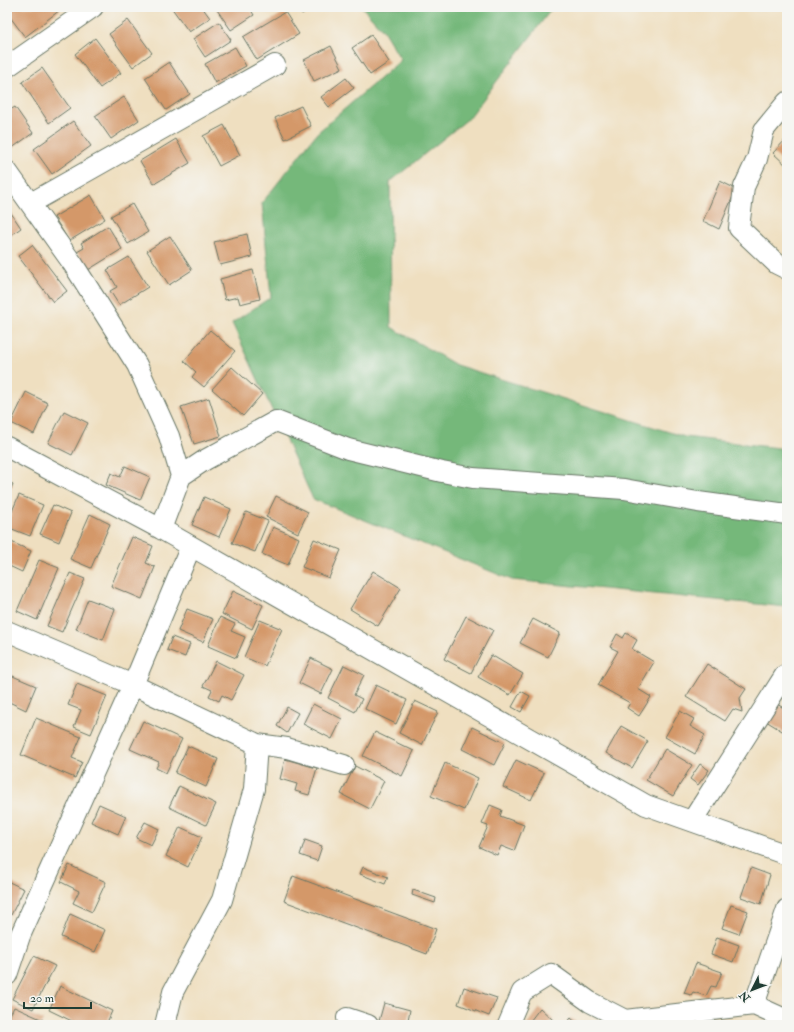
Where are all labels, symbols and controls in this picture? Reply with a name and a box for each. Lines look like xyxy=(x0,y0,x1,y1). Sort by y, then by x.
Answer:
north arrow xyxy=(732,970,772,1010)
scale bar xyxy=(24,984,91,1010)
text: N xyxy=(736,987,754,1005)
text: 20 m xyxy=(30,991,55,1006)

